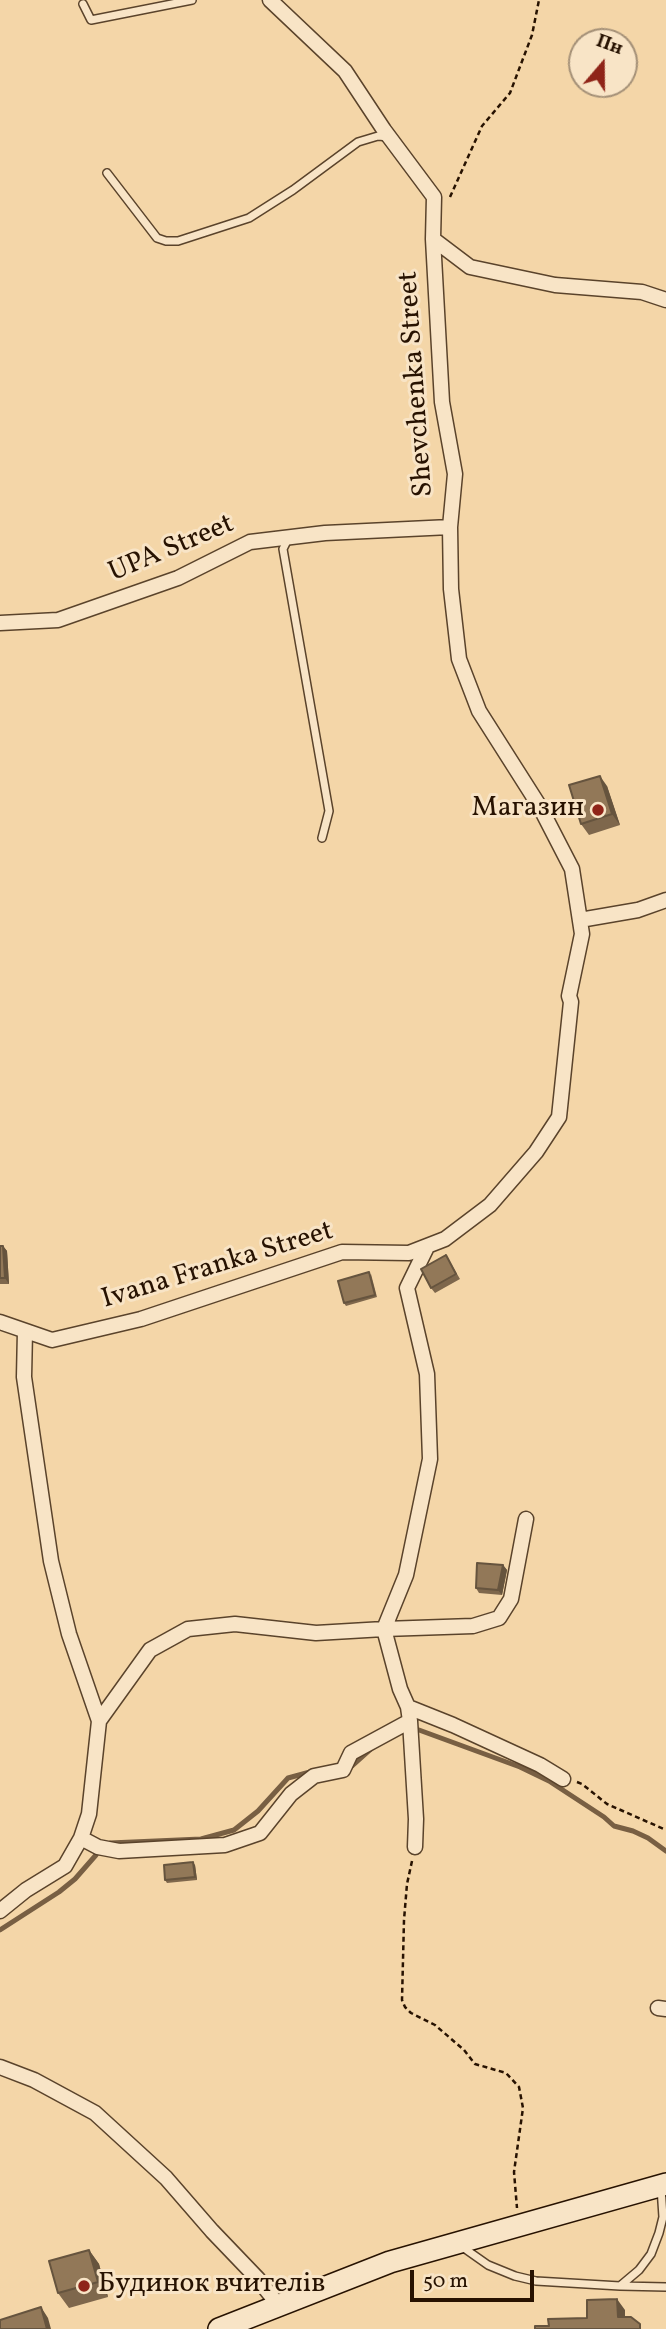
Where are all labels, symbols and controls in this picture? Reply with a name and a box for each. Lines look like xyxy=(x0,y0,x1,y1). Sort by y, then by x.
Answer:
north arrow xyxy=(568,28,638,98)
text: Пн xyxy=(592,28,627,62)
street label: Shevchenka Street xyxy=(393,270,443,498)
street label: UPA Street xyxy=(104,509,240,591)
place label: Магазин xyxy=(472,793,584,827)
marker: Магазин xyxy=(590,802,606,818)
street label: Ivana Franka Street xyxy=(98,1216,338,1318)
scale bar xyxy=(414,2256,538,2300)
text: 50 m xyxy=(423,2267,468,2296)
place label: Будинок вчителів xyxy=(98,2269,325,2303)
marker: Будинок вчителів xyxy=(76,2278,92,2294)

